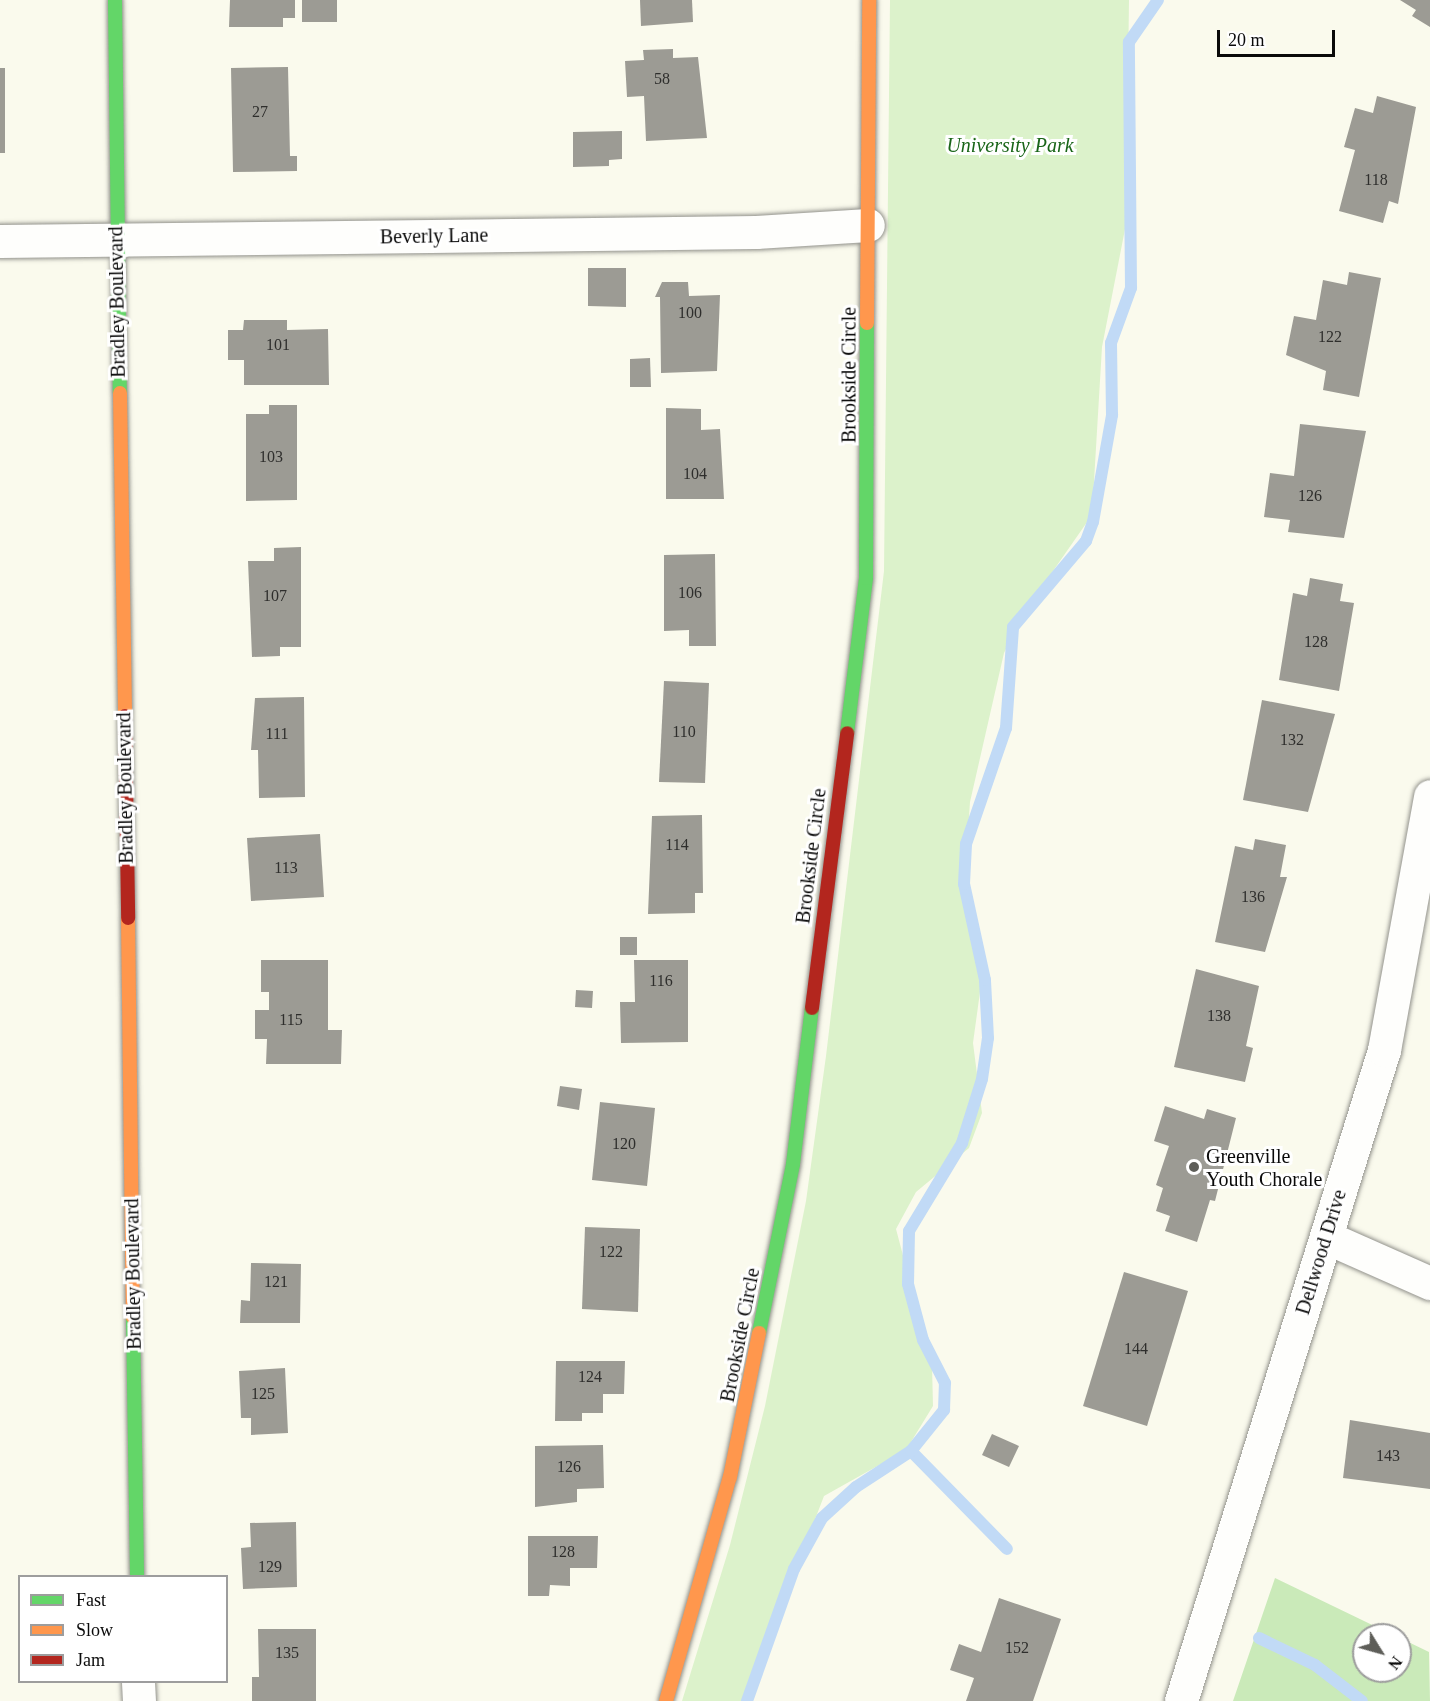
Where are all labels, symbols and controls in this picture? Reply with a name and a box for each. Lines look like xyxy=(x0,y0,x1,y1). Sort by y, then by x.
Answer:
scale bar xyxy=(1220,18,1338,56)
text: 20 m xyxy=(1228,30,1265,50)
house number: 58 xyxy=(654,69,670,89)
house number: 27 xyxy=(252,102,268,122)
park label: University Park xyxy=(946,133,1074,157)
house number: 118 xyxy=(1364,170,1388,190)
street label: Beverly Lane xyxy=(380,223,488,249)
street label: Bradley Boulevard xyxy=(104,226,130,378)
house number: 100 xyxy=(678,303,702,323)
street label: Brookside Circle xyxy=(837,307,861,443)
house number: 122 xyxy=(1318,327,1342,347)
house number: 101 xyxy=(266,335,290,355)
house number: 103 xyxy=(259,447,283,467)
house number: 104 xyxy=(683,464,707,484)
house number: 126 xyxy=(1298,486,1322,506)
house number: 106 xyxy=(678,583,702,603)
house number: 107 xyxy=(263,586,287,606)
house number: 128 xyxy=(1304,632,1328,652)
street label: Bradley Boulevard xyxy=(112,712,138,864)
house number: 110 xyxy=(672,722,696,742)
house number: 111 xyxy=(266,724,288,744)
house number: 132 xyxy=(1280,730,1304,750)
street label: Brookside Circle xyxy=(791,787,831,925)
house number: 114 xyxy=(665,835,689,855)
house number: 113 xyxy=(274,858,298,878)
house number: 136 xyxy=(1241,887,1265,907)
house number: 116 xyxy=(649,971,673,991)
house number: 138 xyxy=(1207,1006,1231,1026)
house number: 115 xyxy=(279,1010,303,1030)
house number: 120 xyxy=(612,1134,636,1154)
place label: Greenville Youth Chorale xyxy=(1206,1144,1322,1191)
marker: Greenville Youth Chorale xyxy=(1187,1160,1201,1174)
street label: Dellwood Drive xyxy=(1291,1187,1351,1317)
street label: Bradley Boulevard xyxy=(120,1198,146,1350)
house number: 122 xyxy=(599,1242,623,1262)
street label: Brookside Circle xyxy=(715,1266,765,1404)
house number: 121 xyxy=(264,1272,288,1292)
house number: 144 xyxy=(1124,1339,1148,1359)
house number: 124 xyxy=(578,1367,602,1387)
house number: 125 xyxy=(251,1384,275,1404)
house number: 143 xyxy=(1376,1446,1400,1466)
house number: 126 xyxy=(557,1457,581,1477)
house number: 128 xyxy=(551,1542,575,1562)
house number: 129 xyxy=(258,1557,282,1577)
legend xyxy=(18,1575,228,1683)
text: Fast xyxy=(76,1590,106,1610)
text: Slow xyxy=(76,1620,113,1640)
north arrow xyxy=(1352,1623,1412,1683)
house number: 152 xyxy=(1005,1638,1029,1658)
house number: 135 xyxy=(275,1643,299,1663)
text: Jam xyxy=(76,1650,105,1670)
text: N xyxy=(1385,1653,1405,1673)

